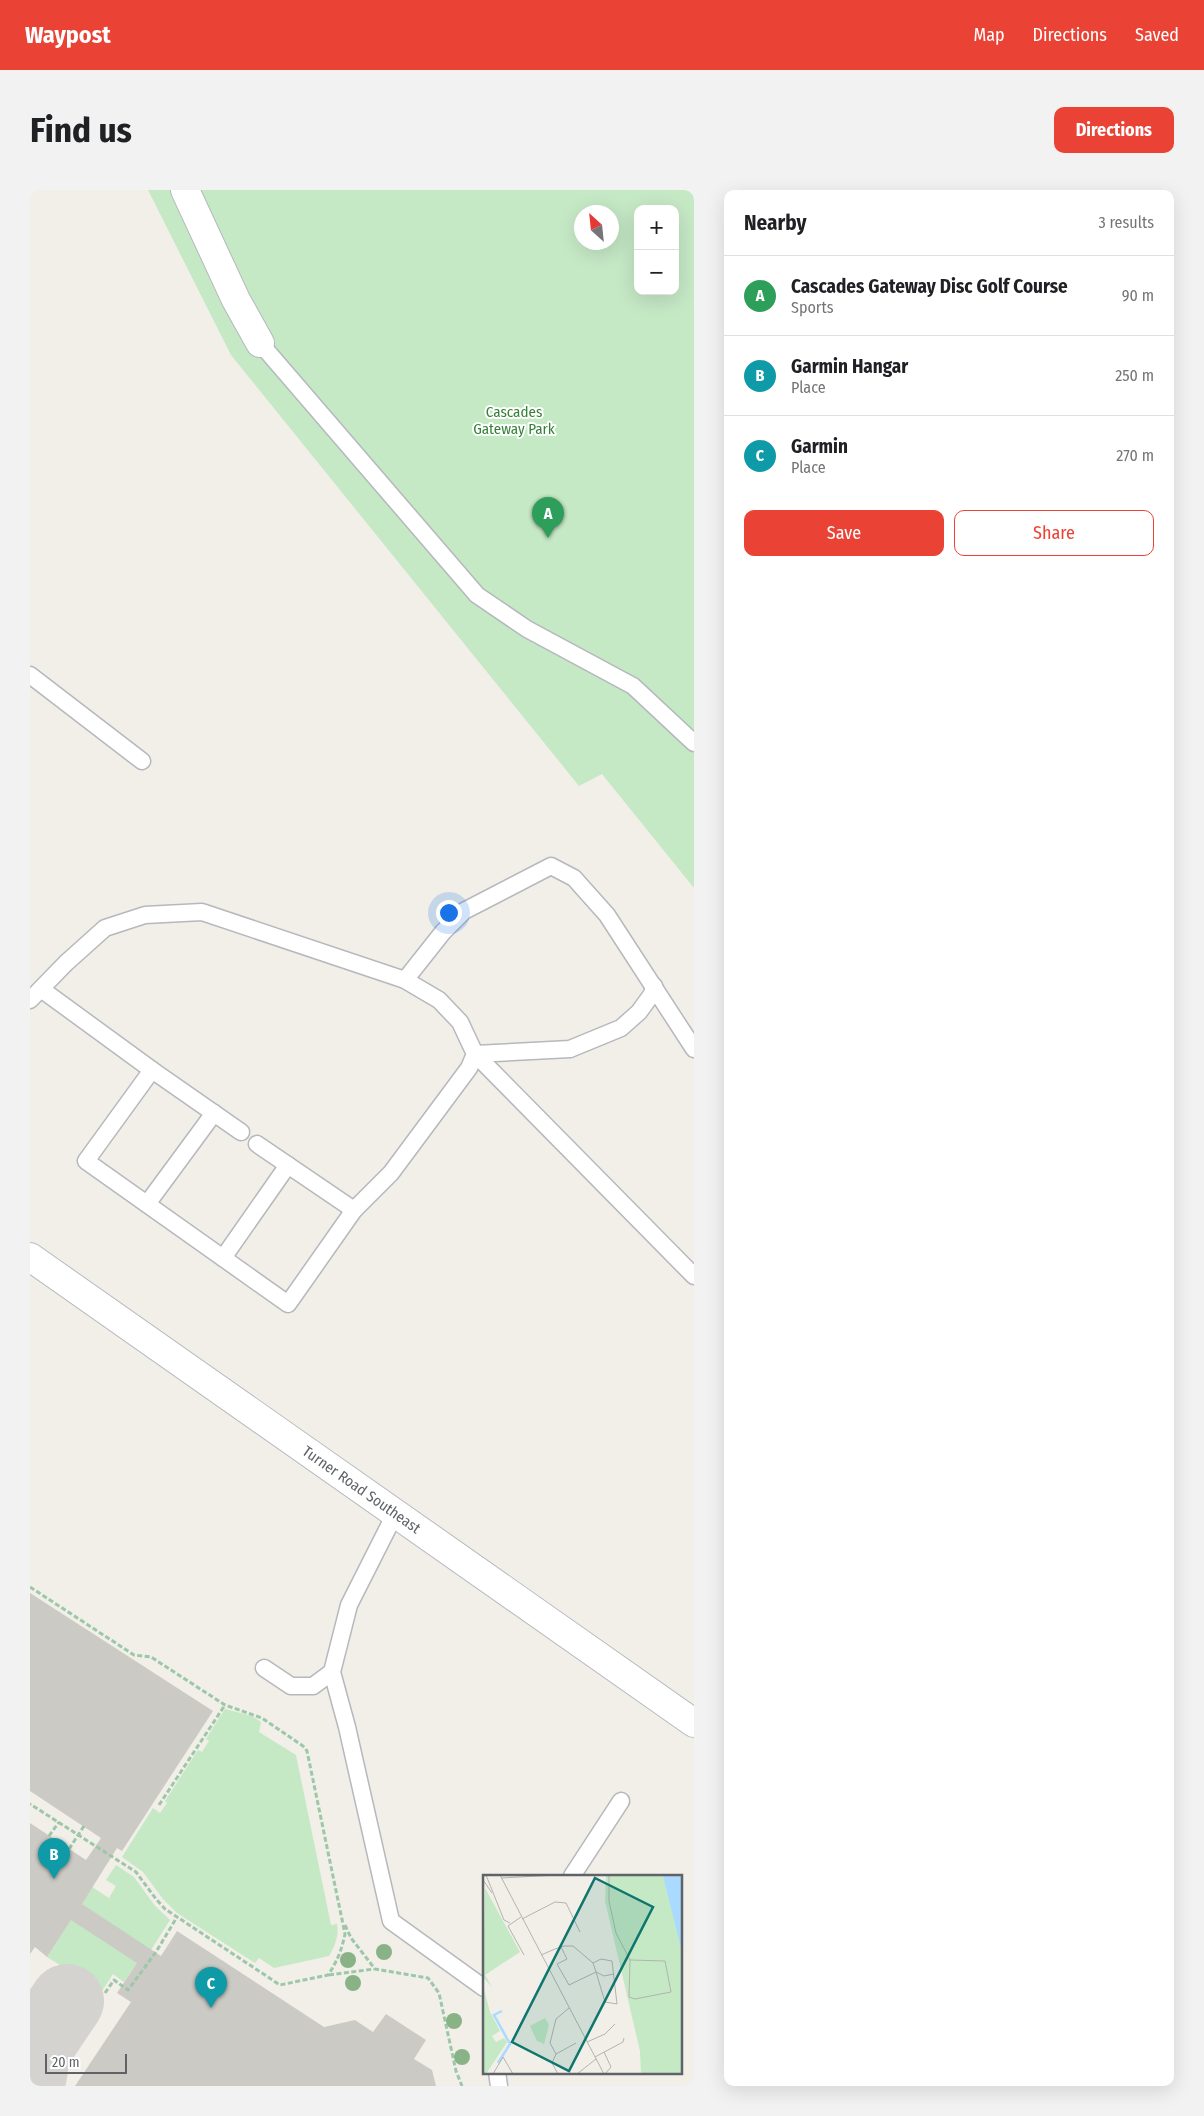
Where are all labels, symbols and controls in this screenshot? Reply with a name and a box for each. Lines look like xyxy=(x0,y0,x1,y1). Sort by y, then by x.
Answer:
text: Waypost xyxy=(25,21,111,49)
text: Map xyxy=(973,24,1005,46)
text: Directions xyxy=(1033,24,1107,46)
text: Saved xyxy=(1135,24,1179,46)
button: Directions xyxy=(1054,107,1174,153)
text: Find us xyxy=(30,109,132,151)
north arrow xyxy=(574,205,619,250)
map controls xyxy=(634,205,679,295)
button: + xyxy=(634,205,679,250)
text: Nearby xyxy=(744,210,806,236)
text: 3 results xyxy=(1098,213,1154,232)
button: − xyxy=(634,250,679,295)
text: Cascades Gateway Disc Golf Course xyxy=(791,275,1068,298)
text: A xyxy=(756,286,764,305)
text: 90 m xyxy=(1122,286,1154,305)
text: Sports xyxy=(791,298,834,317)
text: Garmin Hangar xyxy=(791,355,908,378)
text: B xyxy=(756,366,764,385)
text: 250 m xyxy=(1115,366,1154,385)
text: Place xyxy=(791,378,826,397)
park label: Cascades Gateway Park xyxy=(473,403,555,438)
text: Garmin xyxy=(791,435,848,458)
text: C xyxy=(756,446,764,465)
text: 270 m xyxy=(1116,446,1154,465)
text: Place xyxy=(791,458,826,477)
pin: A xyxy=(532,497,564,538)
button: Save xyxy=(744,510,944,556)
button: Share xyxy=(954,510,1154,556)
your location xyxy=(436,900,462,926)
street label: Turner Road Southeast xyxy=(299,1442,424,1537)
pin: B xyxy=(38,1838,70,1879)
inset map xyxy=(483,1875,682,2074)
pin: C xyxy=(195,1967,227,2008)
scale bar xyxy=(45,2051,128,2074)
text: 20 m xyxy=(52,2054,80,2071)

